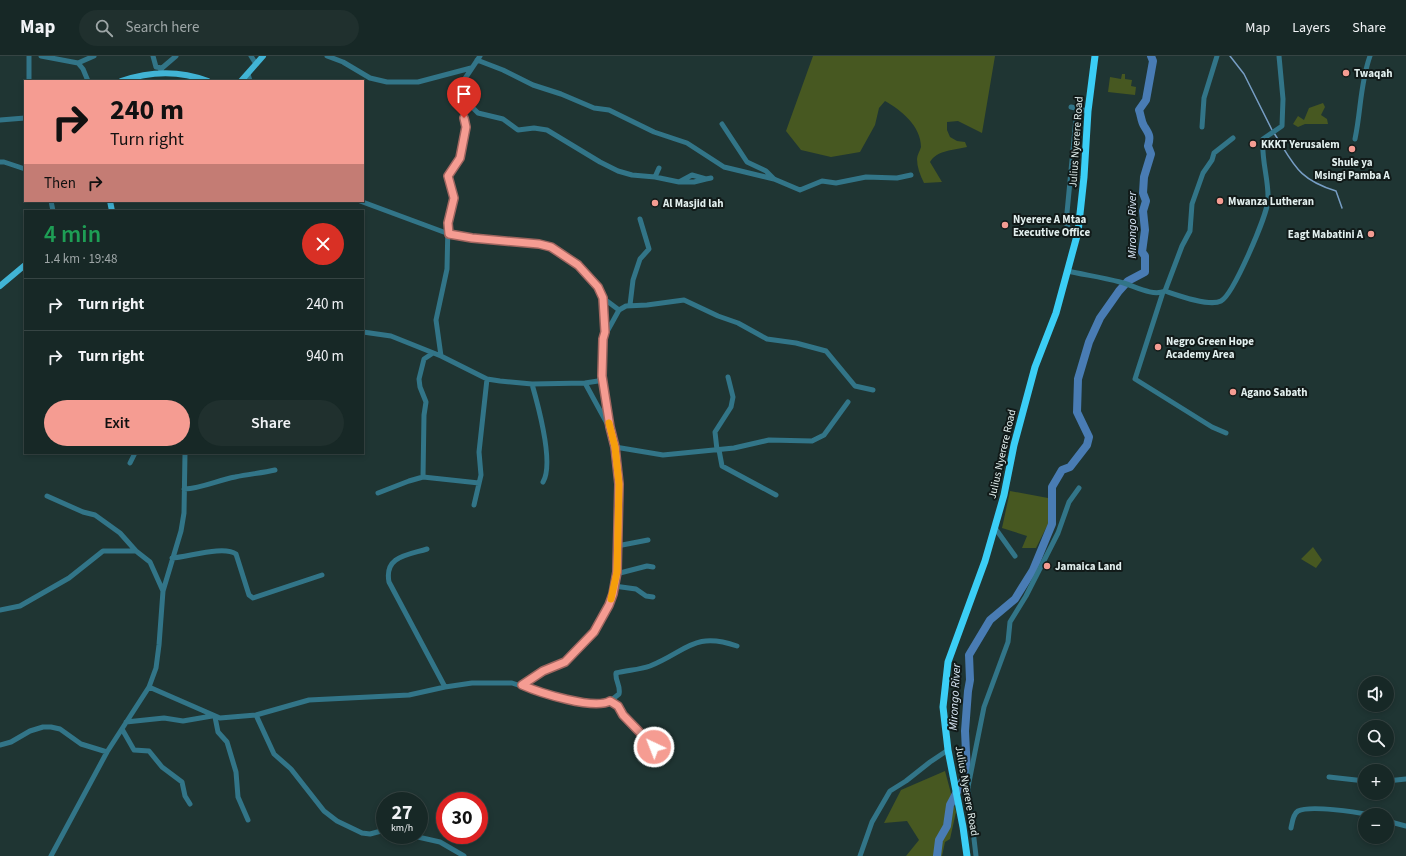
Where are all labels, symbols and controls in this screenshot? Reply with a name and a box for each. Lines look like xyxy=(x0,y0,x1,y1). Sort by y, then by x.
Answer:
search box xyxy=(79,10,359,46)
text: Map xyxy=(20,14,55,41)
icon: search xyxy=(93,17,115,39)
text: Search here xyxy=(125,17,199,38)
text: Map xyxy=(1245,18,1270,38)
text: Layers xyxy=(1292,18,1330,38)
text: Share xyxy=(1352,18,1386,38)
place label: Twaqah xyxy=(1354,66,1392,81)
marker: Twaqah xyxy=(1341,68,1351,78)
pin xyxy=(447,77,481,118)
icon: arrive xyxy=(453,83,475,105)
text: 240 m xyxy=(110,90,184,130)
icon: right xyxy=(44,96,96,148)
street label: Julius Nyerere Road xyxy=(1065,96,1087,188)
text: Turn right xyxy=(110,127,184,152)
place label: KKKT Yerusalem xyxy=(1261,137,1340,152)
marker: KKKT Yerusalem xyxy=(1248,139,1258,149)
marker: Shule ya Msingi Pamba A xyxy=(1347,144,1357,154)
place label: Shule ya Msingi Pamba A xyxy=(1314,155,1390,183)
icon: right xyxy=(84,172,106,194)
text: Then xyxy=(44,173,76,194)
water label: Mirongo River xyxy=(1124,190,1141,259)
place label: Mwanza Lutheran xyxy=(1228,194,1314,209)
place label: Al Masjid lah xyxy=(662,196,724,211)
marker: Mwanza Lutheran xyxy=(1215,196,1225,206)
marker: Al Masjid lah xyxy=(650,198,660,208)
place label: Nyerere A Mtaa Executive Office xyxy=(1013,212,1090,240)
text: 4 min xyxy=(44,217,101,252)
marker: Nyerere A Mtaa Executive Office xyxy=(1000,220,1010,230)
button: close xyxy=(302,223,344,265)
place label: Eagt Mabatini A xyxy=(1288,227,1364,242)
marker: Eagt Mabatini A xyxy=(1366,229,1376,239)
text: 1.4 km · 19:48 xyxy=(44,250,118,268)
icon: right xyxy=(44,294,66,316)
text: Turn right xyxy=(78,294,144,315)
text: 240 m xyxy=(306,294,344,315)
place label: Negro Green Hope Academy Area xyxy=(1165,334,1254,362)
marker: Negro Green Hope Academy Area xyxy=(1153,342,1163,352)
icon: right xyxy=(44,346,66,368)
text: Turn right xyxy=(78,346,144,367)
text: 940 m xyxy=(306,346,344,367)
place label: Agano Sabath xyxy=(1240,385,1308,400)
marker: Agano Sabath xyxy=(1228,387,1238,397)
button: Exit xyxy=(44,400,190,446)
button: Share xyxy=(198,400,344,446)
street label: Julius Nyerere Road xyxy=(984,408,1020,500)
place label: Jamaica Land xyxy=(1055,559,1122,574)
marker: Jamaica Land xyxy=(1042,561,1052,571)
water label: Mirongo River xyxy=(945,662,965,731)
map controls xyxy=(1358,676,1394,844)
button: sound xyxy=(1358,676,1394,712)
button: search xyxy=(1358,720,1394,756)
position arrow xyxy=(633,726,675,768)
street label: Julius Nyerere Road xyxy=(952,745,982,837)
button: + xyxy=(1358,764,1394,800)
speed limit sign: 30 xyxy=(436,792,488,844)
text: 27 xyxy=(391,799,413,827)
button: − xyxy=(1358,808,1394,844)
text: km/h xyxy=(391,821,413,835)

